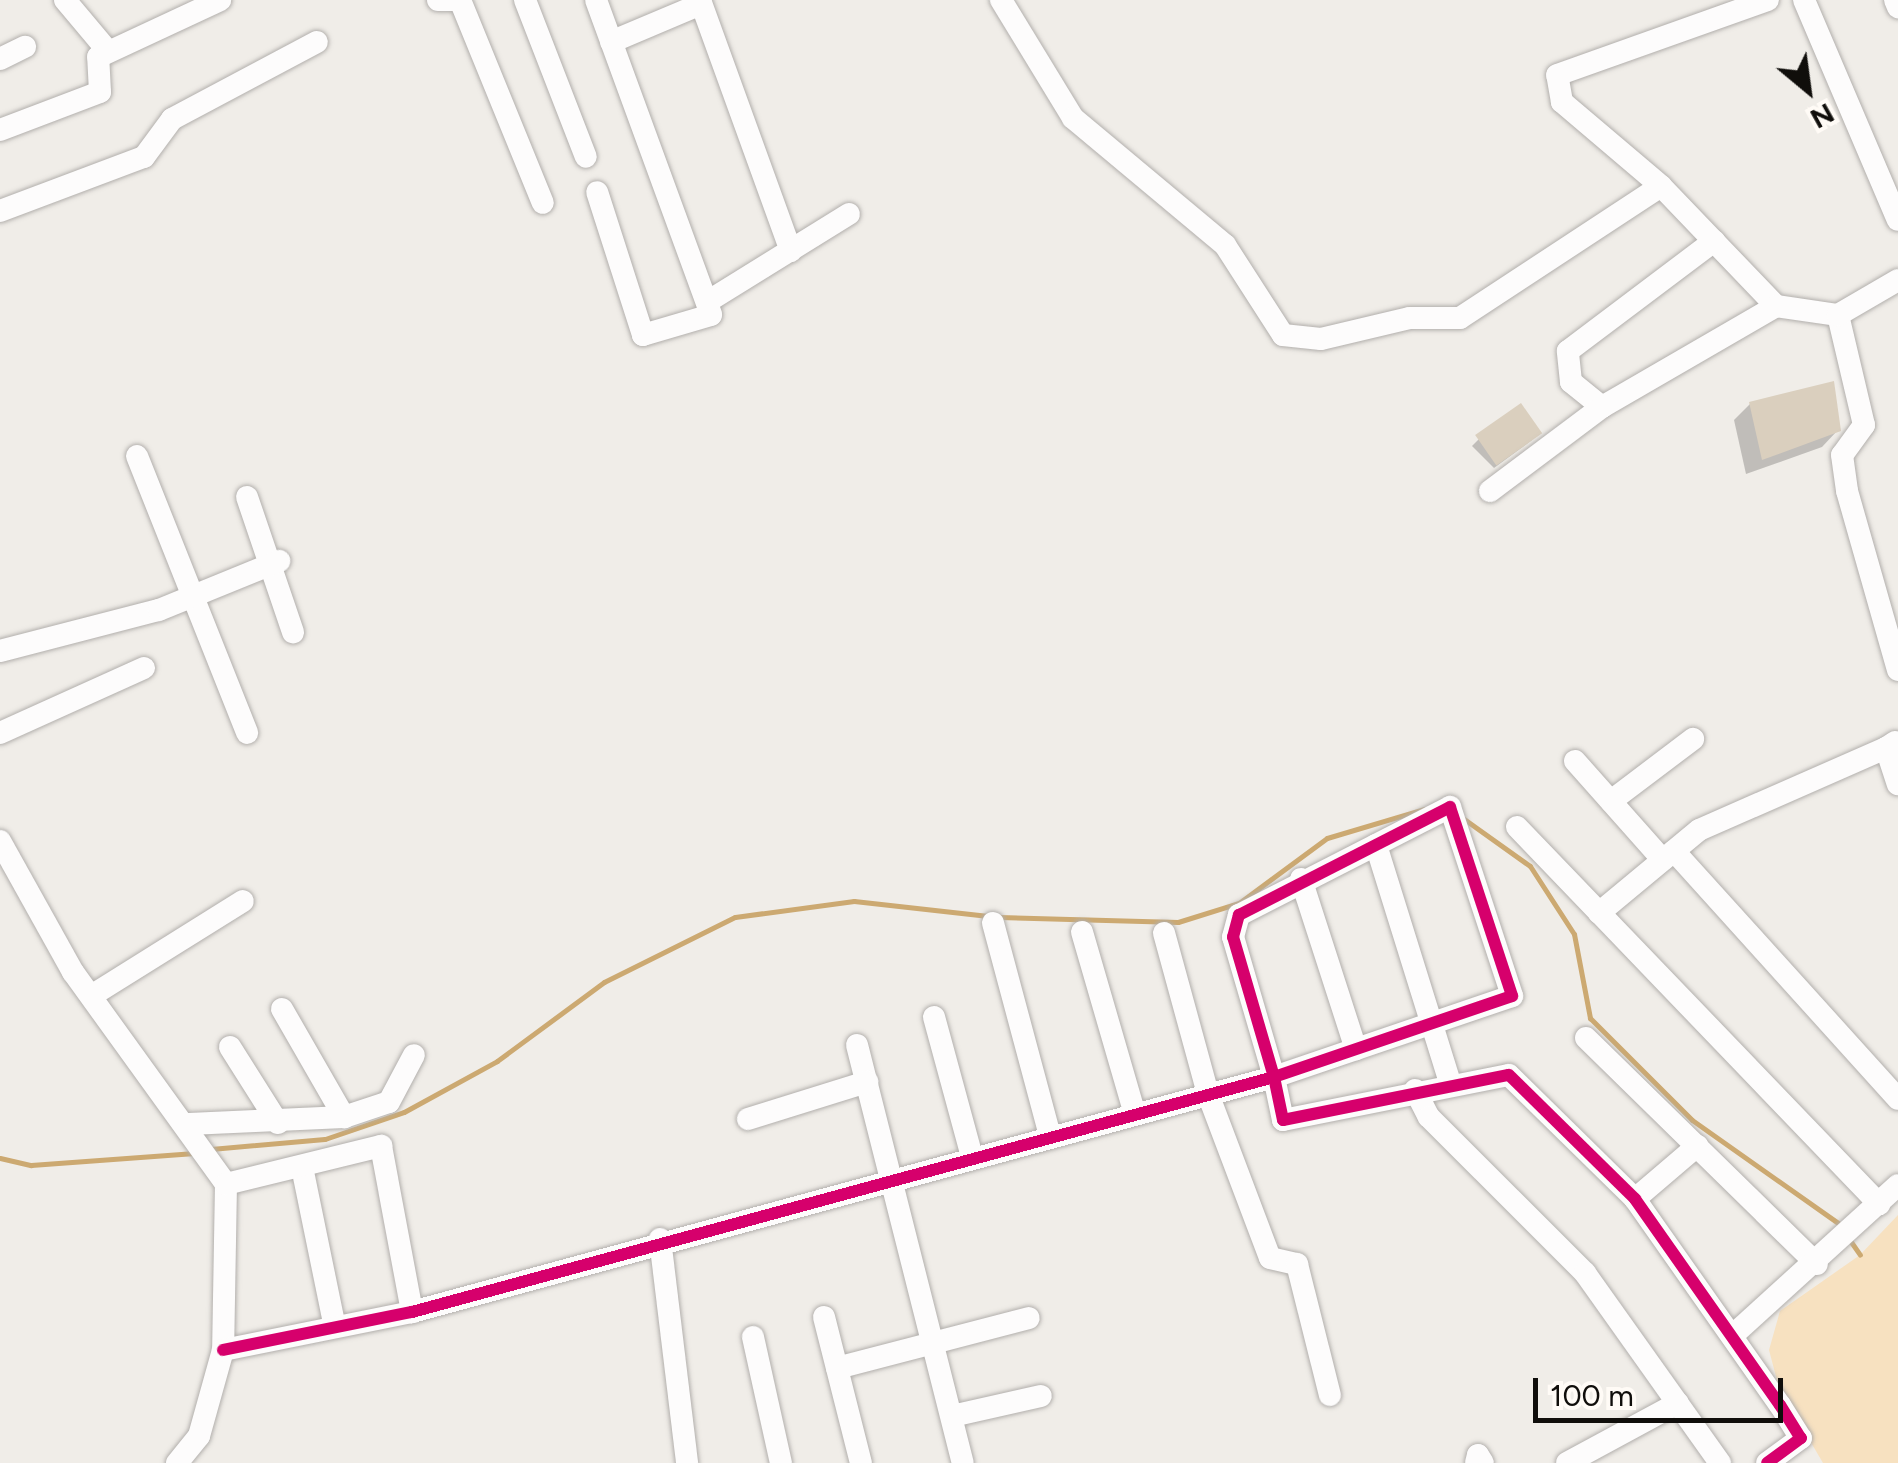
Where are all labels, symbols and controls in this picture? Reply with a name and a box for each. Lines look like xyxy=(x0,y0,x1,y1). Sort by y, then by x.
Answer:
north arrow xyxy=(1758,40,1858,140)
text: N xyxy=(1805,96,1840,136)
scale bar xyxy=(1538,1358,1788,1420)
text: 100 m xyxy=(1550,1377,1634,1414)

